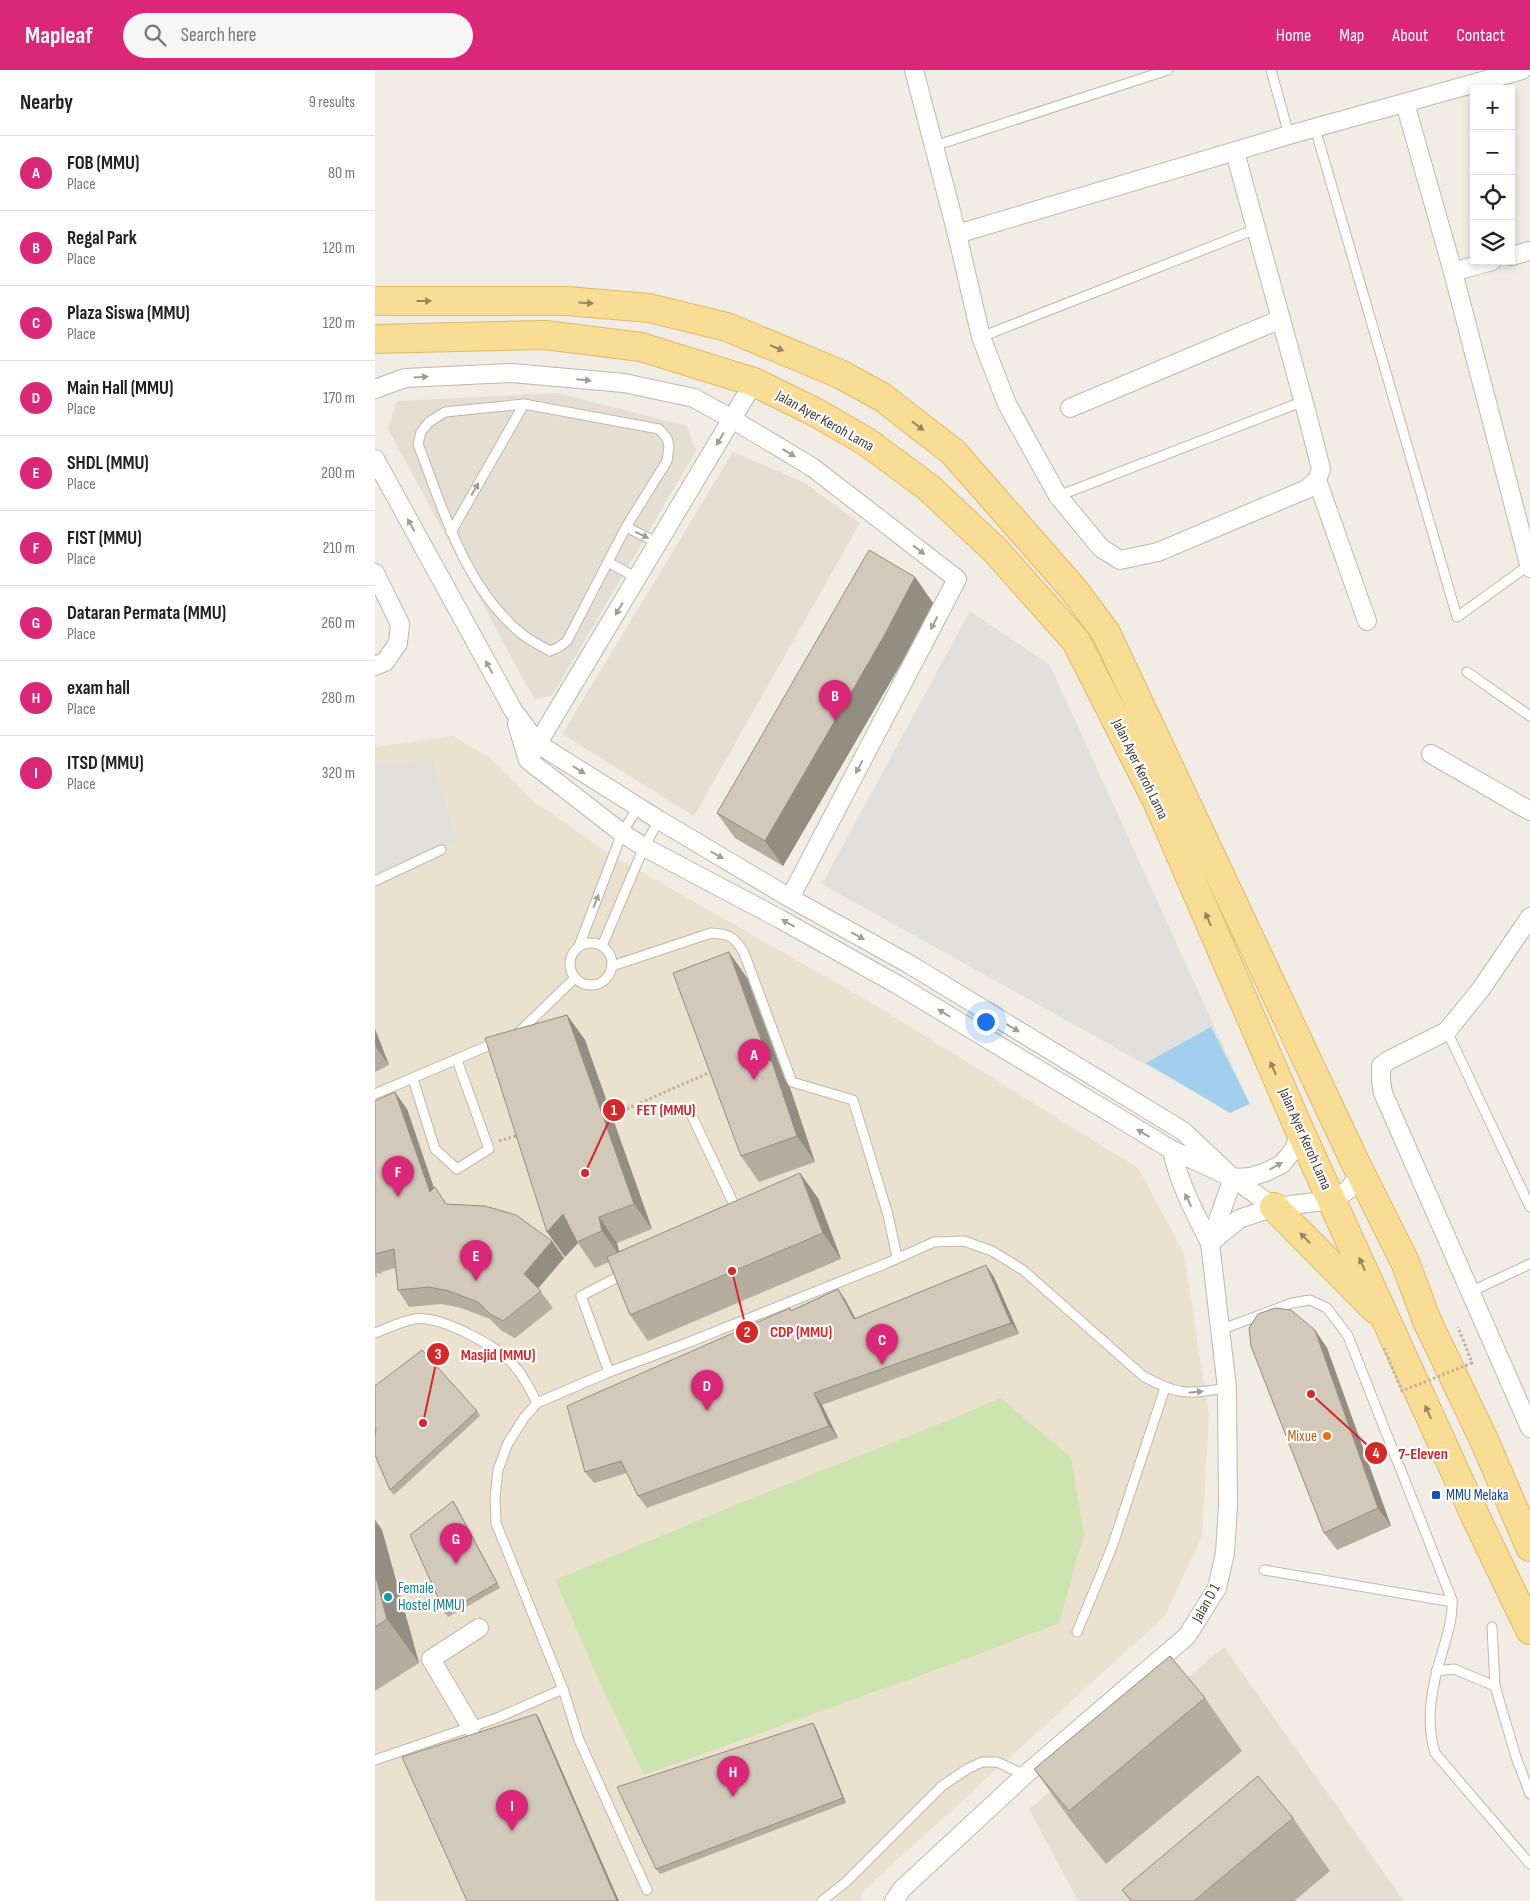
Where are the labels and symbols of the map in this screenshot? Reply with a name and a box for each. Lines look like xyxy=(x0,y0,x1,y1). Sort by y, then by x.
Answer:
one-way arrow xyxy=(416,297,432,305)
one-way arrow xyxy=(578,299,594,307)
one-way arrow xyxy=(770,344,784,352)
one-way arrow xyxy=(414,373,430,381)
one-way arrow xyxy=(576,376,592,384)
street label: Jalan Ayer Keroh Lama xyxy=(772,386,878,456)
one-way arrow xyxy=(912,420,925,431)
one-way arrow xyxy=(715,433,724,446)
one-way arrow xyxy=(783,448,796,457)
one-way arrow xyxy=(471,482,479,497)
one-way arrow xyxy=(407,518,415,532)
one-way arrow xyxy=(635,531,649,539)
one-way arrow xyxy=(912,545,926,555)
one-way arrow xyxy=(614,602,623,615)
one-way arrow xyxy=(930,615,938,630)
one-way arrow xyxy=(485,660,493,675)
pin: B xyxy=(819,680,851,721)
street label: Jalan Ayer Keroh Lama xyxy=(1107,715,1173,822)
one-way arrow xyxy=(855,759,863,774)
one-way arrow xyxy=(572,766,585,775)
one-way arrow xyxy=(710,851,725,859)
one-way arrow xyxy=(592,893,600,908)
one-way arrow xyxy=(1204,911,1212,926)
one-way arrow xyxy=(781,919,794,928)
one-way arrow xyxy=(851,932,866,940)
one-way arrow xyxy=(937,1008,950,1017)
your location xyxy=(973,1009,999,1035)
one-way arrow xyxy=(1007,1023,1020,1032)
pin: A xyxy=(738,1039,770,1080)
one-way arrow xyxy=(1268,1061,1276,1075)
street label: Jalan Ayer Keroh Lama xyxy=(1274,1084,1336,1193)
callout: FET (MMU) xyxy=(602,1094,706,1125)
text: 1 xyxy=(611,1101,617,1120)
text: FET (MMU) xyxy=(636,1101,696,1120)
one-way arrow xyxy=(1136,1128,1149,1137)
pin: F xyxy=(382,1156,414,1197)
one-way arrow xyxy=(1270,1162,1283,1171)
one-way arrow xyxy=(1184,1192,1192,1207)
one-way arrow xyxy=(1299,1232,1311,1244)
pin: E xyxy=(460,1240,492,1281)
one-way arrow xyxy=(1357,1257,1365,1271)
callout: CDP (MMU) xyxy=(735,1316,842,1347)
text: 2 xyxy=(744,1323,750,1342)
text: CDP (MMU) xyxy=(770,1323,832,1342)
pin: C xyxy=(866,1324,898,1365)
callout: Masjid (MMU) xyxy=(426,1338,545,1369)
text: 3 xyxy=(435,1345,442,1364)
text: Masjid (MMU) xyxy=(461,1346,535,1365)
pin: D xyxy=(691,1370,723,1411)
one-way arrow xyxy=(1188,1388,1204,1396)
one-way arrow xyxy=(1424,1405,1432,1419)
place label: Mixue xyxy=(1287,1427,1317,1446)
marker: Mixue xyxy=(1321,1430,1333,1442)
callout: 7-Eleven xyxy=(1363,1438,1458,1469)
text: 4 xyxy=(1373,1444,1380,1463)
text: 7-Eleven xyxy=(1398,1445,1448,1464)
place label: MMU Melaka xyxy=(1446,1486,1509,1505)
marker: MMU Melaka xyxy=(1430,1489,1442,1501)
pin: G xyxy=(440,1523,472,1564)
place label: Female Hostel (MMU) xyxy=(398,1579,465,1615)
street label: Jalan D 1 xyxy=(1187,1580,1225,1627)
marker: Female Hostel (MMU) xyxy=(382,1591,394,1603)
pin: H xyxy=(717,1756,749,1797)
pin: I xyxy=(496,1790,528,1831)

